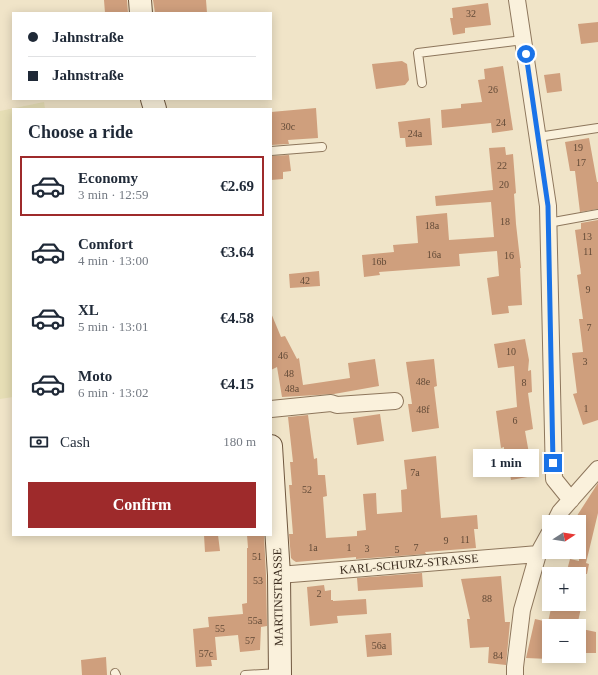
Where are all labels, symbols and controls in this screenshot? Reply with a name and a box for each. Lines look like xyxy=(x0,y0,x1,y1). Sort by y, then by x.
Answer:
house number: 32 xyxy=(466,8,476,19)
text: Jahnstraße xyxy=(52,29,124,45)
route start xyxy=(517,45,535,63)
text: Jahnstraße xyxy=(52,67,124,83)
house number: 26 xyxy=(488,84,498,95)
house number: 24 xyxy=(496,117,506,128)
house number: 30c xyxy=(281,121,296,132)
text: Choose a ride xyxy=(28,122,133,142)
house number: 24a xyxy=(408,128,423,139)
house number: 19 xyxy=(573,142,583,153)
house number: 17 xyxy=(576,157,586,168)
house number: 22 xyxy=(497,160,507,171)
icon: car xyxy=(30,168,66,204)
text: Economy xyxy=(78,170,138,186)
text: €2.69 xyxy=(220,178,254,194)
house number: 20 xyxy=(499,179,509,190)
text: 3 min · 12:59 xyxy=(78,187,148,202)
house number: 18 xyxy=(500,216,510,227)
house number: 18a xyxy=(425,220,440,231)
house number: 13 xyxy=(582,231,592,242)
icon: car xyxy=(30,234,66,270)
text: Comfort xyxy=(78,236,133,252)
text: €3.64 xyxy=(220,244,254,260)
house number: 11 xyxy=(583,246,593,257)
house number: 16a xyxy=(427,249,442,260)
house number: 16 xyxy=(504,250,514,261)
text: 4 min · 13:00 xyxy=(78,253,148,268)
house number: 16b xyxy=(372,256,387,267)
house number: 42 xyxy=(300,275,310,286)
house number: 9 xyxy=(586,284,591,295)
icon: car xyxy=(30,300,66,336)
text: XL xyxy=(78,302,99,318)
text: €4.58 xyxy=(220,310,254,326)
text: 5 min · 13:01 xyxy=(78,319,148,334)
house number: 7 xyxy=(587,322,592,333)
house number: 10 xyxy=(506,346,516,357)
house number: 46 xyxy=(278,350,288,361)
house number: 3 xyxy=(583,356,588,367)
icon: car xyxy=(30,366,66,402)
text: Moto xyxy=(78,368,112,384)
house number: 48 xyxy=(284,368,294,379)
text: €4.15 xyxy=(220,376,254,392)
house number: 48e xyxy=(416,376,431,387)
house number: 8 xyxy=(522,377,527,388)
house number: 48a xyxy=(285,383,300,394)
text: 6 min · 13:02 xyxy=(78,385,148,400)
house number: 1 xyxy=(584,403,589,414)
house number: 48f xyxy=(416,404,430,415)
house number: 6 xyxy=(513,415,518,426)
icon: cash xyxy=(28,431,50,453)
text: Cash xyxy=(60,434,90,450)
text: 180 m xyxy=(223,434,256,449)
callout: 1 min xyxy=(473,449,539,477)
route end xyxy=(544,454,562,472)
text: 1 min xyxy=(490,455,522,470)
house number: 7a xyxy=(410,467,420,478)
button: Confirm xyxy=(28,482,256,528)
house number: 52 xyxy=(302,484,312,495)
north arrow xyxy=(542,515,586,559)
map controls xyxy=(542,515,586,663)
house number: 11 xyxy=(460,534,470,545)
house number: 9 xyxy=(444,535,449,546)
house number: 1a xyxy=(308,542,318,553)
house number: 1 xyxy=(347,542,352,553)
house number: 7 xyxy=(414,542,419,553)
house number: 3 xyxy=(365,543,370,554)
house number: 5 xyxy=(395,544,400,555)
street label: MARTINSTRASSE xyxy=(270,548,286,646)
house number: 51 xyxy=(252,551,262,562)
street label: KARL-SCHURZ-STRASSE xyxy=(339,551,479,577)
button: + xyxy=(542,567,586,611)
house number: 53 xyxy=(253,575,263,586)
house number: 2 xyxy=(317,588,322,599)
house number: 88 xyxy=(482,593,492,604)
house number: 55a xyxy=(248,615,263,626)
button: − xyxy=(542,619,586,663)
house number: 55 xyxy=(215,623,225,634)
house number: 57 xyxy=(245,635,255,646)
house number: 56a xyxy=(372,640,387,651)
house number: 57c xyxy=(199,648,214,659)
house number: 84 xyxy=(493,650,503,661)

